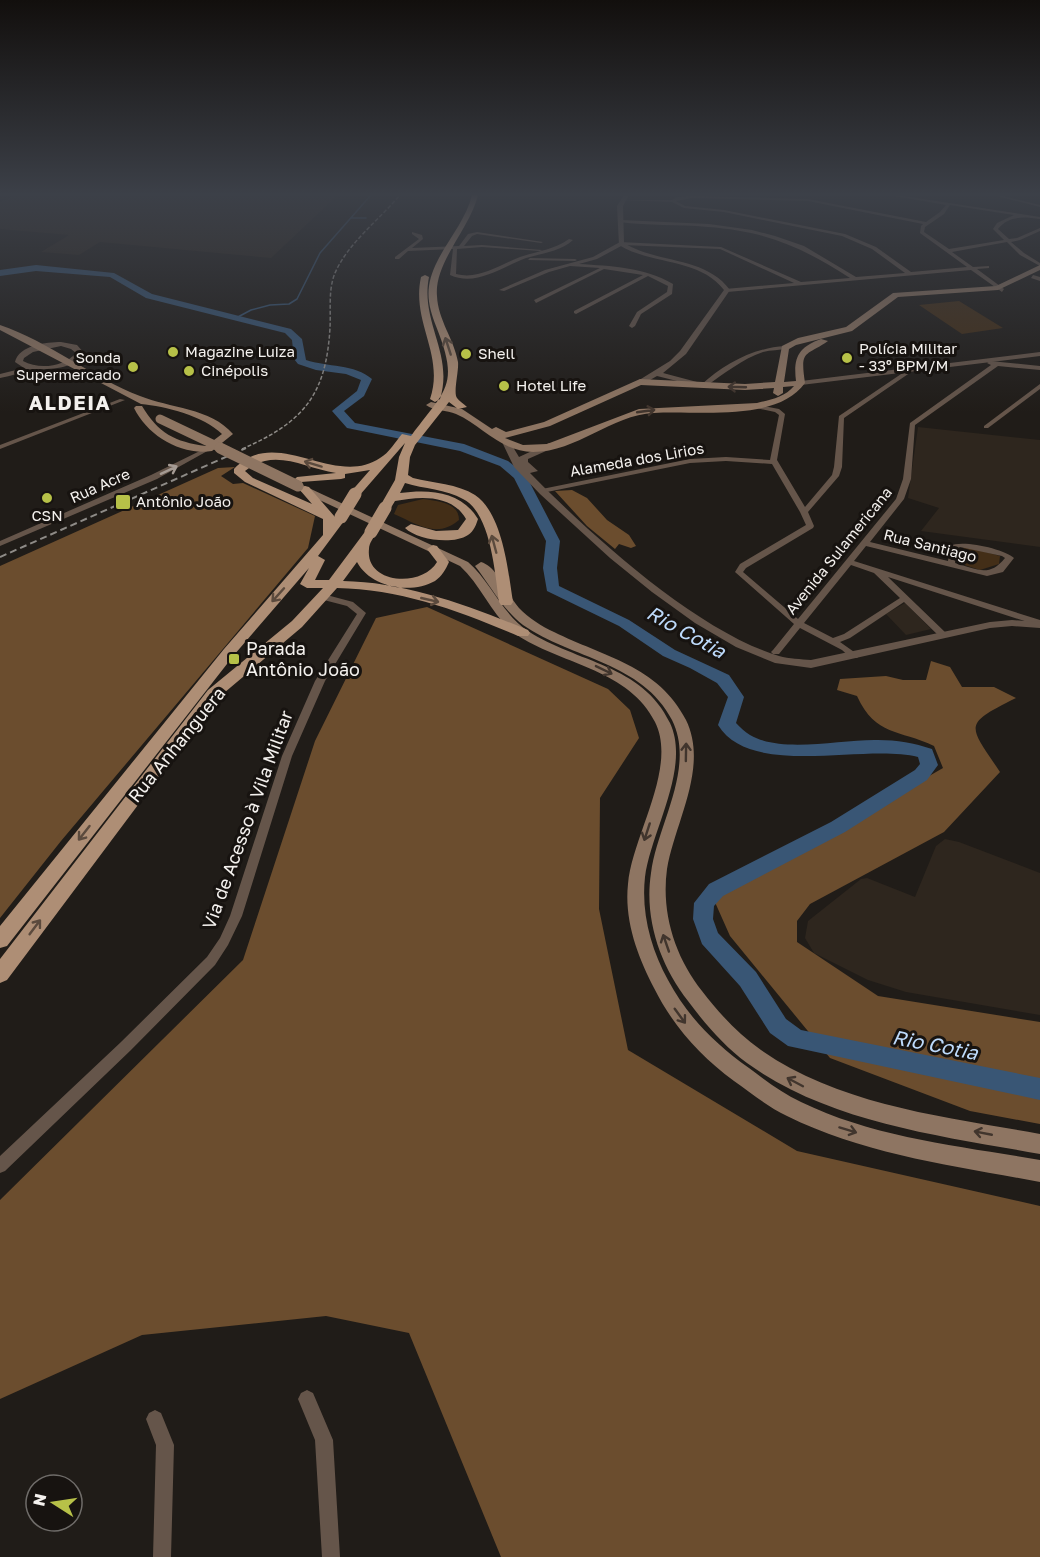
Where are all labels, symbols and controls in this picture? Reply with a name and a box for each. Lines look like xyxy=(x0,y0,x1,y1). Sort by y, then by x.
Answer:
one-way arrow xyxy=(442,337,453,356)
place label: Polícia Militar - 33º BPM/M xyxy=(859,339,957,374)
place label: Magazine Luiza xyxy=(185,342,295,360)
place label: Shell xyxy=(478,344,515,362)
marker: Magazine Luiza xyxy=(166,345,180,359)
marker: Shell xyxy=(459,347,473,361)
place label: Sonda Supermercado xyxy=(16,348,121,383)
marker: Polícia Militar - 33º BPM/M xyxy=(840,351,854,365)
marker: Sonda Supermercado xyxy=(126,360,140,374)
place label: Cinépolis xyxy=(201,361,268,379)
marker: Cinépolis xyxy=(182,364,196,378)
place label: Hotel Life xyxy=(516,376,587,394)
marker: Hotel Life xyxy=(497,379,511,393)
one-way arrow xyxy=(727,381,747,393)
district label: ALDEIA xyxy=(29,390,111,414)
one-way arrow xyxy=(636,406,656,417)
street label: Alameda dos Lirios xyxy=(568,438,705,480)
one-way arrow xyxy=(304,458,323,469)
street label: Rua Acre xyxy=(67,464,133,506)
one-way arrow xyxy=(160,464,178,476)
street label: Avenida Sulamericana xyxy=(781,483,895,618)
marker: CSN xyxy=(40,491,54,505)
place label: Antônio João xyxy=(136,492,231,510)
marker: Antônio João xyxy=(114,493,132,511)
place label: CSN xyxy=(31,506,63,524)
street label: Rua Santiago xyxy=(882,525,979,565)
one-way arrow xyxy=(488,535,500,554)
one-way arrow xyxy=(271,587,285,602)
one-way arrow xyxy=(420,595,439,606)
water label: Rio Cotia xyxy=(643,600,731,663)
place label: Parada Antônio João xyxy=(246,637,360,680)
marker: Parada Antônio João xyxy=(227,652,241,666)
one-way arrow xyxy=(594,664,612,676)
street label: Rua Anhanguera xyxy=(123,682,230,807)
street label: Via de Acesso à Vila Militar xyxy=(197,707,297,932)
one-way arrow xyxy=(680,743,692,763)
one-way arrow xyxy=(641,822,652,841)
one-way arrow xyxy=(78,825,91,841)
one-way arrow xyxy=(29,920,42,936)
one-way arrow xyxy=(660,934,671,953)
one-way arrow xyxy=(674,1007,686,1023)
water label: Rio Cotia xyxy=(891,1024,980,1064)
one-way arrow xyxy=(787,1076,804,1088)
one-way arrow xyxy=(838,1125,857,1136)
one-way arrow xyxy=(973,1127,993,1138)
north arrow xyxy=(24,1473,84,1533)
text: N xyxy=(28,1492,50,1508)

